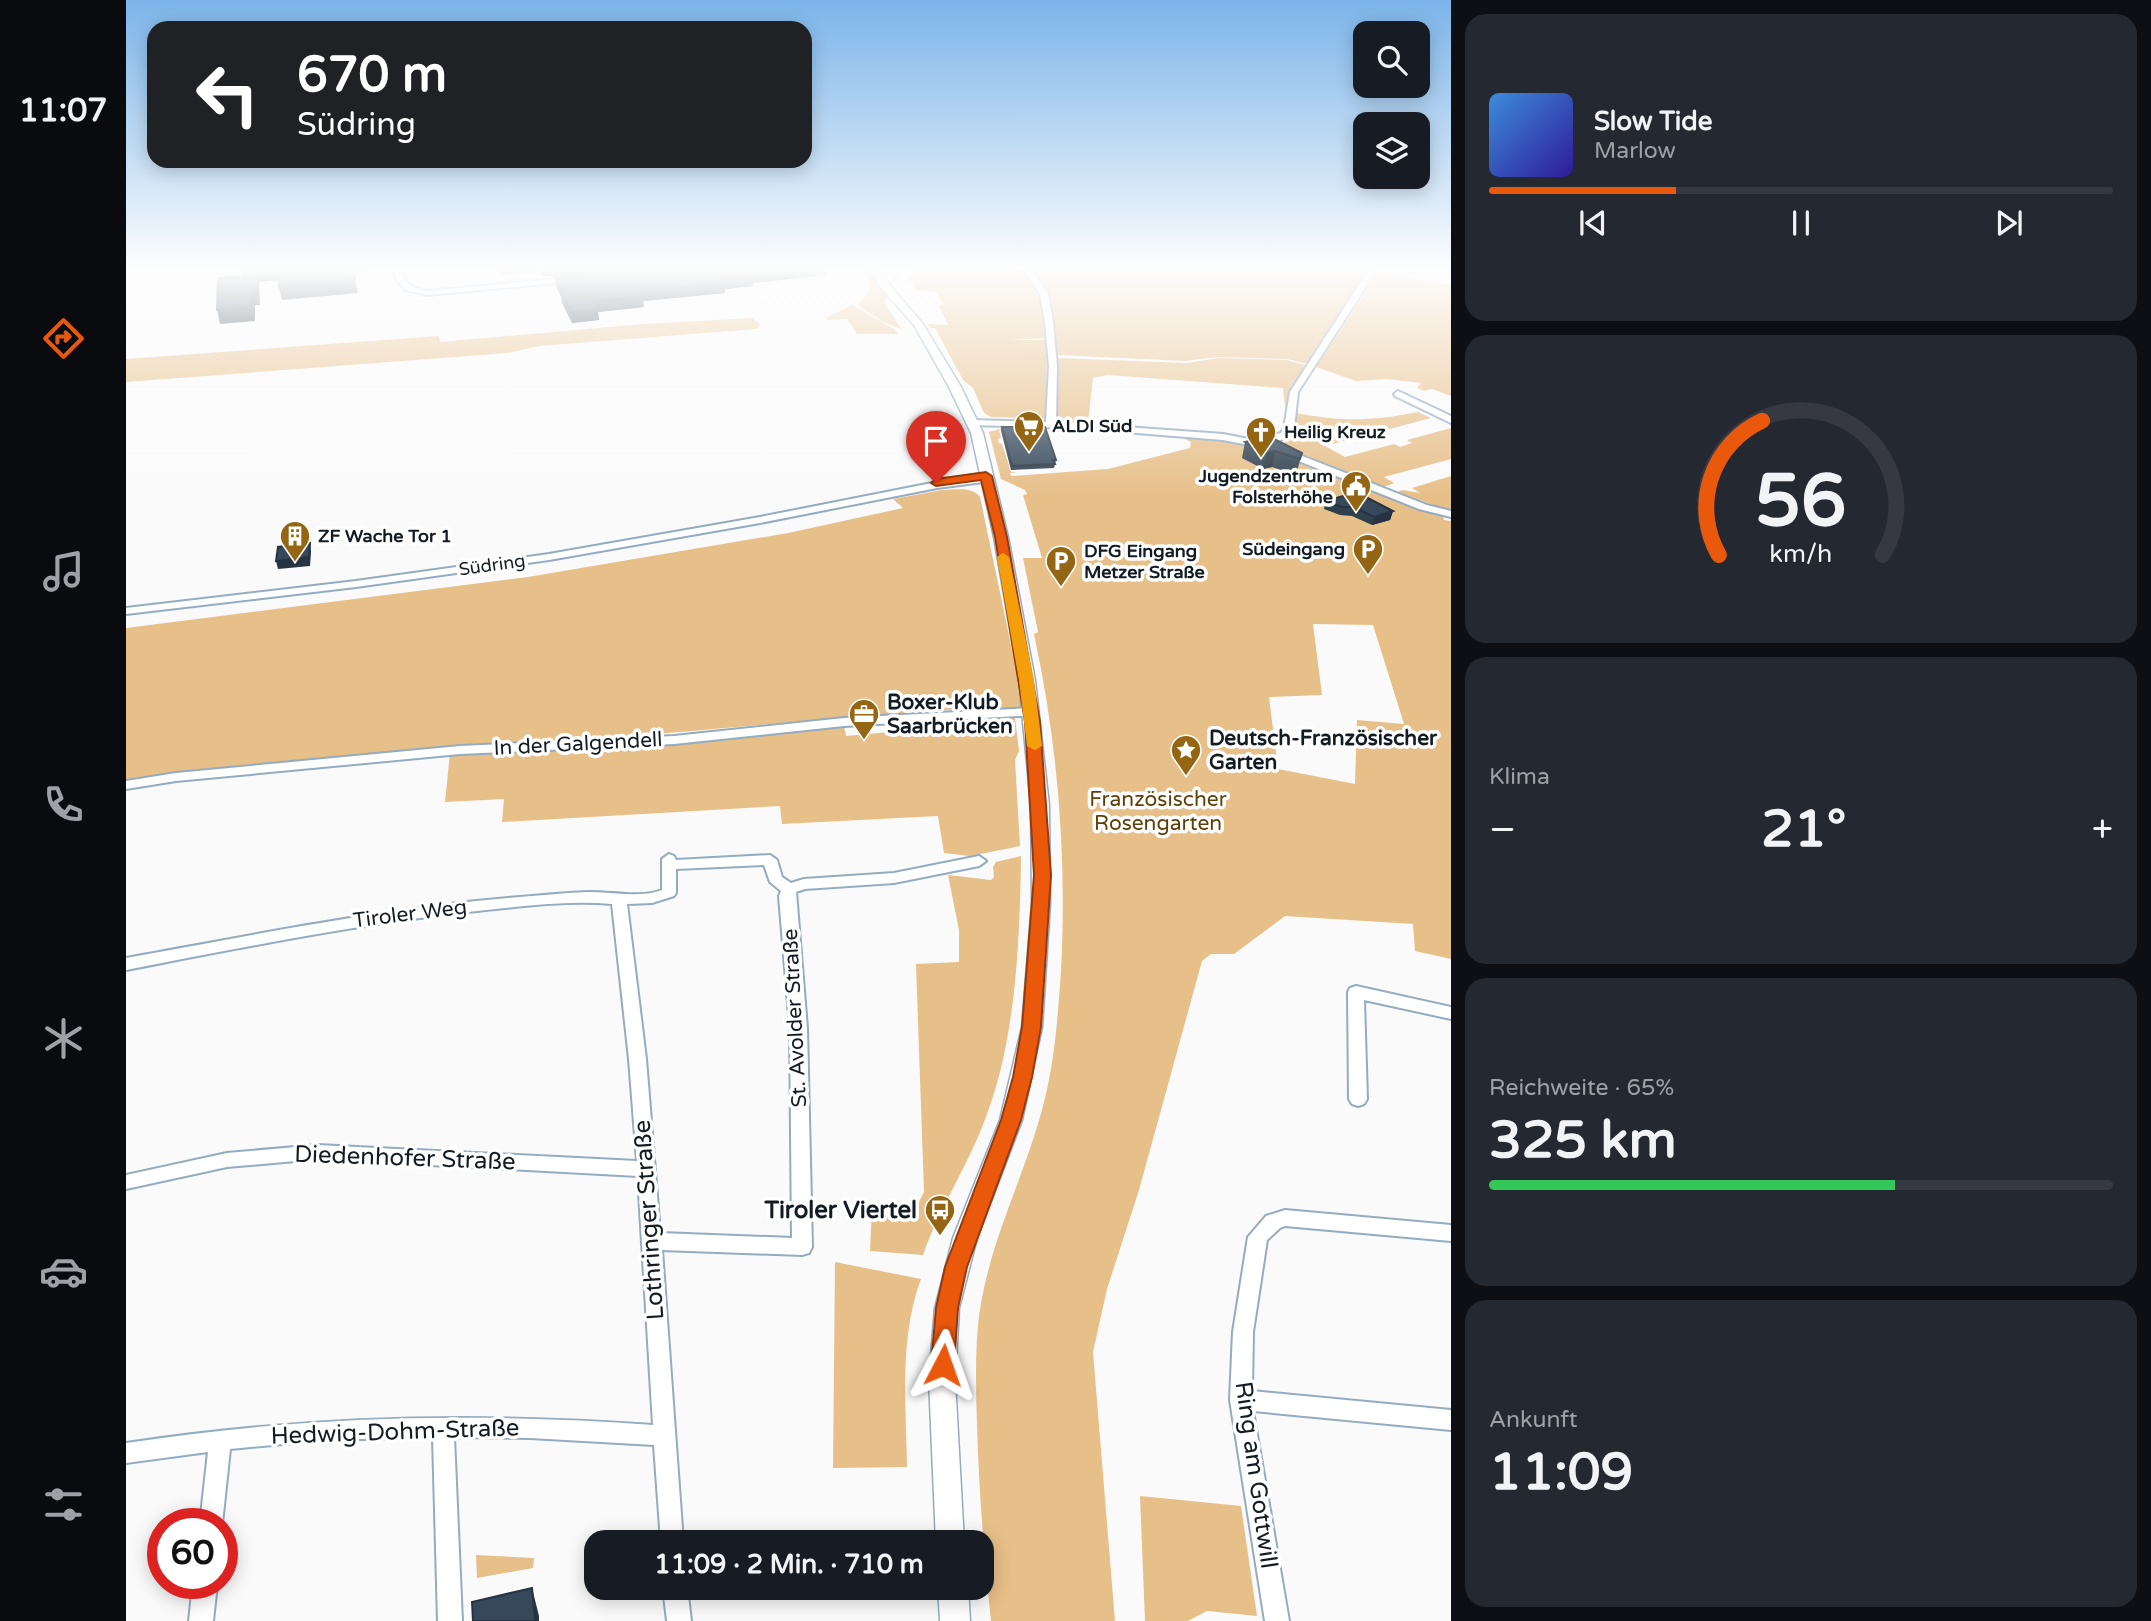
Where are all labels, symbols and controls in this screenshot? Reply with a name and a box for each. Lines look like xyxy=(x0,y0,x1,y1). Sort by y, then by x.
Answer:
map controls xyxy=(1353,21,1430,189)
button: search xyxy=(1353,21,1430,98)
text: 670 m xyxy=(297,46,447,105)
icon: left xyxy=(182,49,273,140)
text: 11:07 xyxy=(19,92,107,130)
text: Südring xyxy=(297,106,416,144)
text: Slow Tide xyxy=(1594,106,1712,137)
button: layers xyxy=(1353,112,1430,189)
text: Marlow xyxy=(1594,137,1676,165)
icon: previous xyxy=(1574,204,1612,242)
icon: pause xyxy=(1782,204,1820,242)
icon: next xyxy=(1990,204,2028,242)
icon: directions xyxy=(39,314,88,363)
supermarket icon: ALDI Süd xyxy=(1012,409,1046,453)
pin xyxy=(906,411,966,483)
place label: ALDI Süd xyxy=(1052,415,1132,437)
church icon: Heilig Kreuz xyxy=(1244,415,1278,459)
place label: Heilig Kreuz xyxy=(1284,421,1386,443)
icon: arrive xyxy=(917,422,955,460)
text: 56 xyxy=(1755,459,1847,547)
place label: Jugendzentrum Folsterhöhe xyxy=(1198,465,1333,508)
public building icon: Jugendzentrum Folsterhöhe xyxy=(1339,469,1373,513)
building icon: ZF Wache Tor 1 xyxy=(278,519,312,563)
place label: ZF Wache Tor 1 xyxy=(318,525,452,547)
parking icon: Südeingang xyxy=(1351,532,1385,576)
place label: Südeingang xyxy=(1242,538,1345,560)
text: km/h xyxy=(1770,539,1832,569)
place label: DFG Eingang Metzer Straße xyxy=(1084,540,1205,583)
parking icon: DFG Eingang Metzer Straße xyxy=(1044,544,1078,588)
icon: music xyxy=(39,547,88,596)
street label: Südring xyxy=(457,549,527,581)
place label: Boxer-Klub Saarbrücken xyxy=(887,690,1013,739)
office icon: Boxer-Klub Saarbrücken xyxy=(847,697,881,741)
place label: Deutsch-Französischer Garten xyxy=(1209,726,1438,775)
street label: In der Galgendell xyxy=(493,727,663,761)
place icon: Deutsch-Französischer Garten xyxy=(1169,733,1203,777)
text: Klima xyxy=(1489,763,1550,791)
icon: phone xyxy=(39,780,88,829)
park label: Französischer Rosengarten xyxy=(1089,787,1227,836)
text: 21° xyxy=(1761,798,1846,861)
text: − xyxy=(1489,807,1516,853)
text: + xyxy=(2092,807,2113,853)
street label: Tiroler Weg xyxy=(352,895,468,933)
street label: St. Avolder Straße xyxy=(778,928,812,1108)
icon: climate xyxy=(39,1014,88,1063)
text: Reichweite · 65% xyxy=(1489,1074,1674,1102)
text: 325 km xyxy=(1489,1109,1677,1172)
street label: Lothringer Straße xyxy=(628,1119,670,1321)
street label: Diedenhofer Straße xyxy=(294,1140,516,1176)
bus stop icon: Tiroler Viertel xyxy=(923,1193,957,1237)
place label: Tiroler Viertel xyxy=(764,1196,917,1225)
icon: car xyxy=(39,1247,88,1296)
position arrow xyxy=(906,1328,980,1402)
street label: Ring am Gottwill xyxy=(1229,1380,1283,1570)
text: Ankunft xyxy=(1489,1406,1578,1434)
street label: Hedwig-Dohm-Straße xyxy=(270,1413,520,1451)
text: 11:09 xyxy=(1489,1441,1633,1504)
icon: filters xyxy=(39,1480,88,1529)
speed limit sign: 60 xyxy=(147,1508,238,1599)
text: 11:09 · 2 Min. · 710 m xyxy=(654,1549,924,1580)

